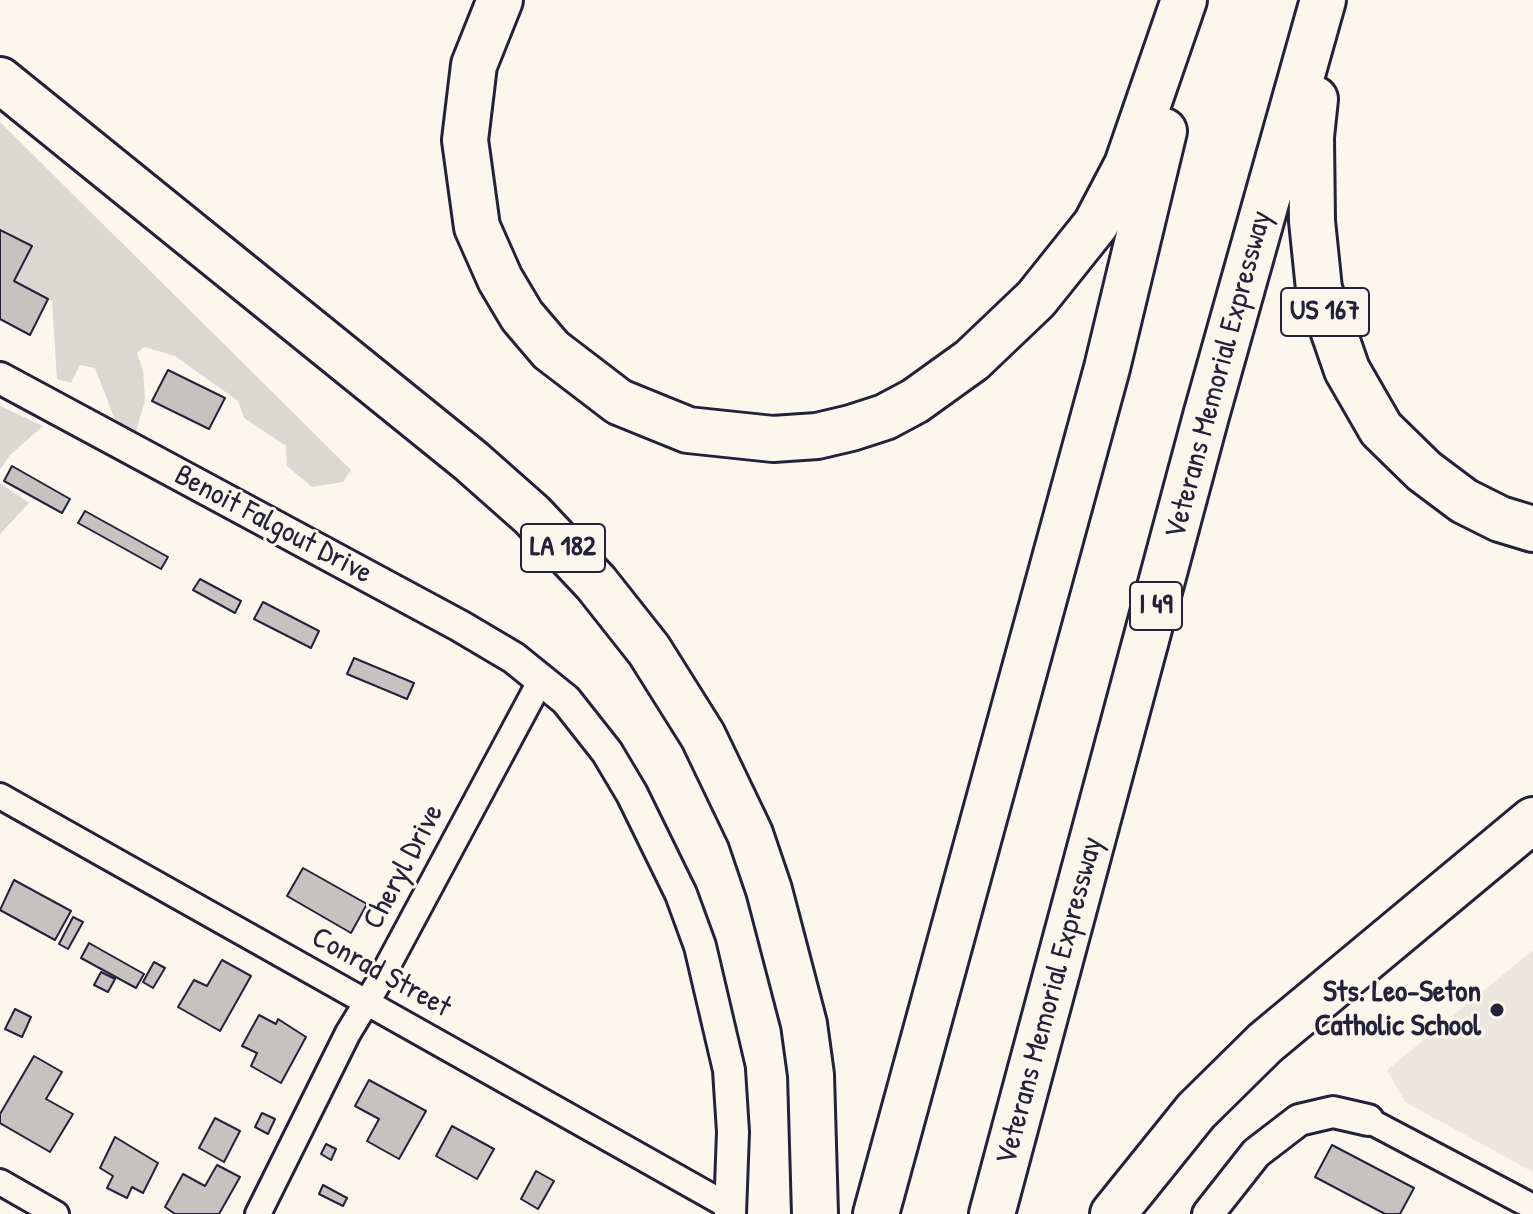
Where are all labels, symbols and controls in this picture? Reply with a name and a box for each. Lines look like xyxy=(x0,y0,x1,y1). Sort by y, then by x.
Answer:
street label: Veterans Memorial Expressway xyxy=(1158,207,1280,543)
road number: US 167 xyxy=(1281,288,1369,336)
street label: Benoit Falgout Drive xyxy=(168,458,378,592)
road number: LA 182 xyxy=(521,524,605,572)
road number: I 49 xyxy=(1130,582,1182,630)
street label: Cheryl Drive xyxy=(356,798,452,936)
street label: Veterans Memorial Expressway xyxy=(989,833,1111,1169)
street label: Conrad Street xyxy=(305,920,457,1026)
place label: Sts. Leo-Seton Catholic School xyxy=(1314,975,1481,1046)
marker: Sts. Leo-Seton Catholic School xyxy=(1488,1001,1506,1019)

